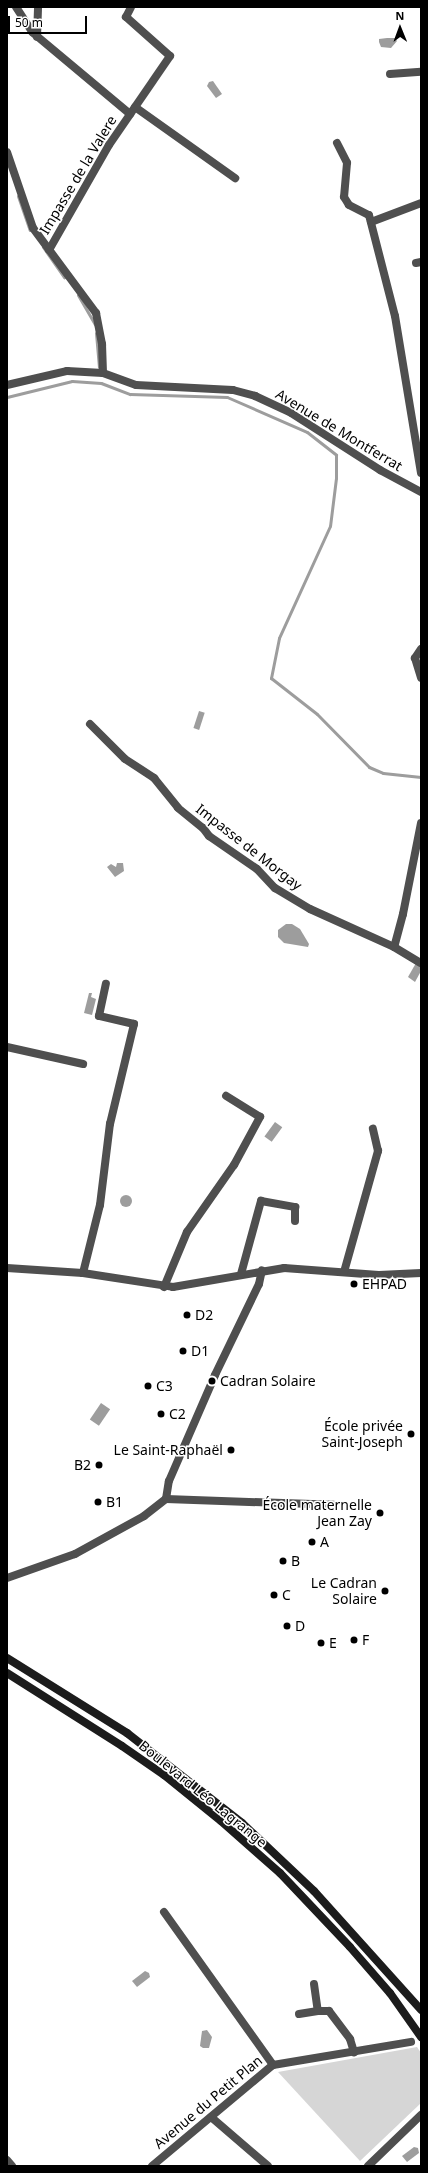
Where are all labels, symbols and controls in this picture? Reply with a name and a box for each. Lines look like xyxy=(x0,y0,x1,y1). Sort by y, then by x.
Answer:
scale bar xyxy=(10,8,89,34)
north arrow xyxy=(380,8,420,48)
text: N xyxy=(395,8,404,23)
text: 50 m xyxy=(15,14,43,31)
street label: Impasse de la Valere xyxy=(36,113,120,237)
street label: Avenue de Montferrat xyxy=(273,386,405,474)
street label: Impasse de Morgay xyxy=(193,800,305,894)
place label: EHPAD xyxy=(362,1276,407,1292)
marker: EHPAD xyxy=(349,1279,359,1289)
place label: D2 xyxy=(195,1307,213,1323)
marker: D2 xyxy=(182,1310,192,1320)
place label: D1 xyxy=(191,1343,209,1359)
marker: D1 xyxy=(178,1346,188,1356)
place label: Cadran Solaire xyxy=(220,1373,316,1389)
marker: Cadran Solaire xyxy=(207,1376,217,1386)
place label: C3 xyxy=(156,1378,173,1394)
marker: C3 xyxy=(143,1381,153,1391)
place label: C2 xyxy=(169,1406,186,1422)
marker: C2 xyxy=(156,1409,166,1419)
place label: École privée Saint-Joseph xyxy=(321,1418,403,1450)
marker: École privée Saint-Joseph xyxy=(406,1429,416,1439)
place label: Le Saint-Raphaël xyxy=(114,1442,223,1458)
marker: Le Saint-Raphaël xyxy=(226,1445,236,1455)
place label: B2 xyxy=(74,1457,91,1473)
marker: B2 xyxy=(94,1460,104,1470)
place label: B1 xyxy=(106,1494,123,1510)
marker: B1 xyxy=(93,1497,103,1507)
place label: École maternelle Jean Zay xyxy=(263,1497,372,1530)
marker: École maternelle Jean Zay xyxy=(375,1508,385,1518)
place label: A xyxy=(320,1534,329,1550)
marker: A xyxy=(307,1537,317,1547)
place label: B xyxy=(291,1553,300,1569)
marker: B xyxy=(278,1556,288,1566)
place label: Le Cadran Solaire xyxy=(311,1575,377,1608)
marker: Le Cadran Solaire xyxy=(380,1586,390,1596)
place label: C xyxy=(282,1587,291,1603)
marker: C xyxy=(269,1590,279,1600)
place label: D xyxy=(295,1618,305,1634)
marker: D xyxy=(282,1621,292,1631)
place label: F xyxy=(362,1632,369,1648)
place label: E xyxy=(329,1635,337,1651)
marker: F xyxy=(349,1635,359,1645)
marker: E xyxy=(316,1638,326,1648)
street label: Boulevard Léo Lagrange xyxy=(136,1737,270,1851)
street label: Avenue du Petit Plan xyxy=(151,2052,265,2152)

